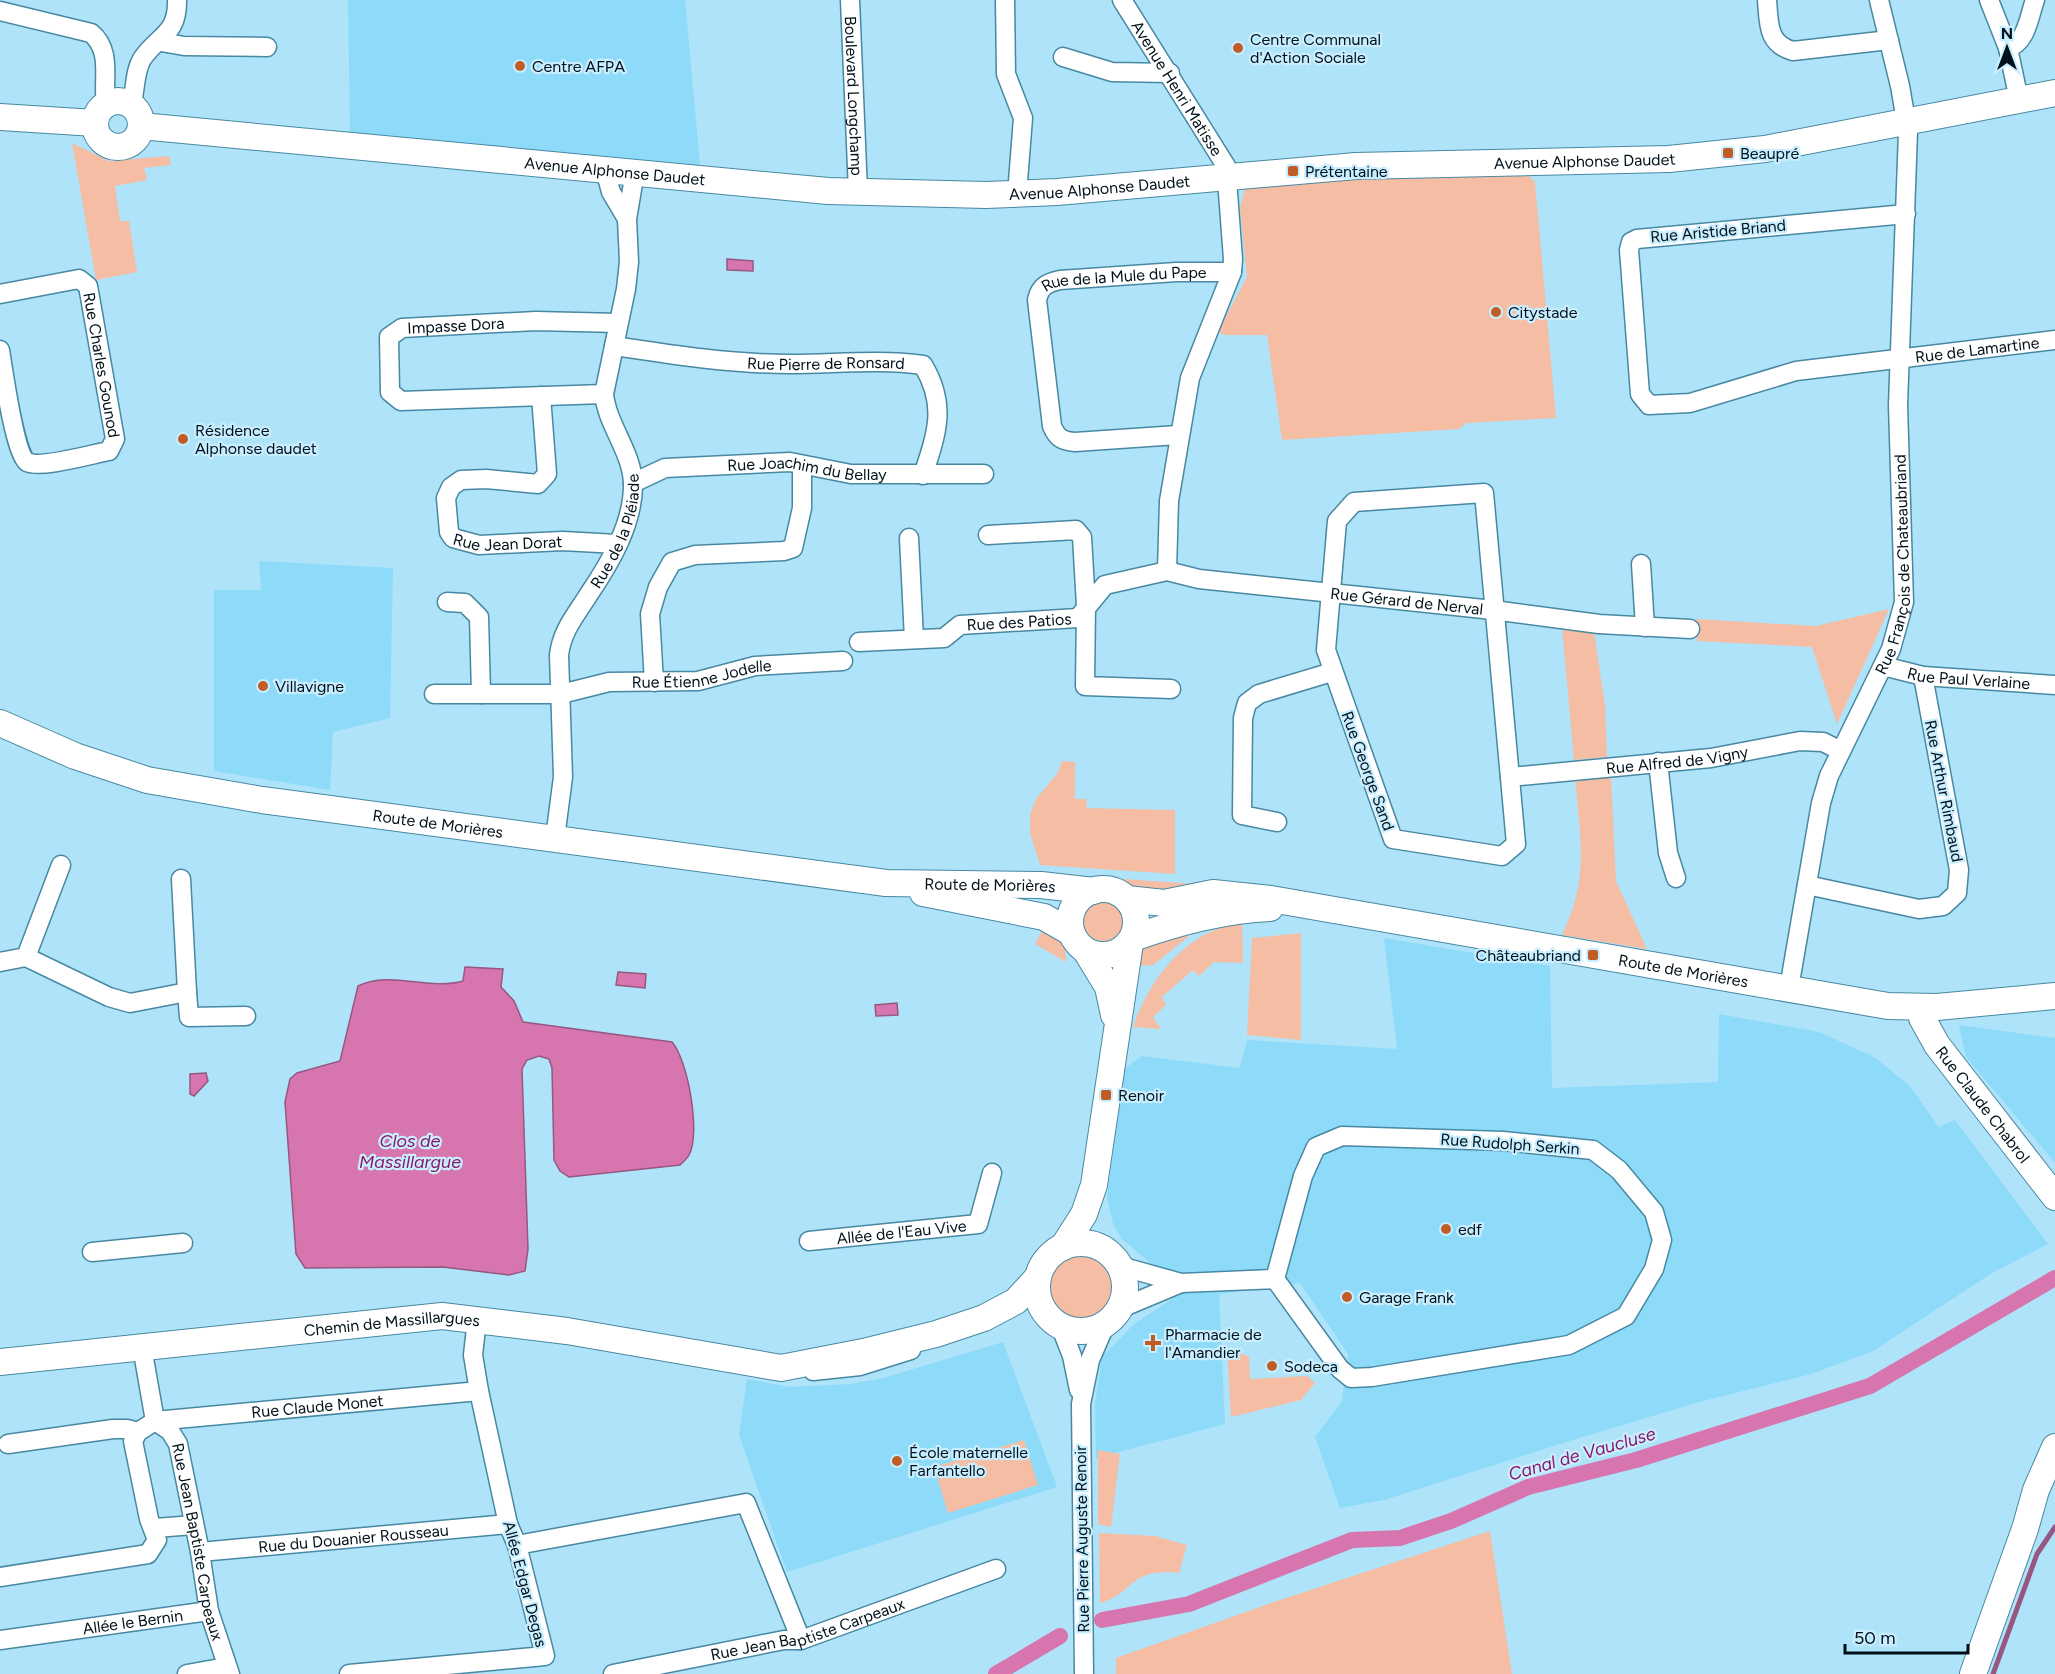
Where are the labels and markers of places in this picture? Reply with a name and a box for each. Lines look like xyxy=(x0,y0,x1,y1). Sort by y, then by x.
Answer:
place label: Centre Communal d'Action Sociale xyxy=(1250,30,1381,67)
marker: Centre Communal d'Action Sociale xyxy=(1231,41,1245,55)
place label: Centre AFPA xyxy=(532,57,625,76)
marker: Centre AFPA xyxy=(513,59,527,73)
place label: Beaupré xyxy=(1740,144,1799,163)
marker: Beaupré xyxy=(1721,146,1735,160)
place label: Prétentaine xyxy=(1305,162,1388,181)
marker: Prétentaine xyxy=(1286,164,1300,178)
place label: Citystade xyxy=(1508,303,1578,322)
marker: Citystade xyxy=(1489,305,1503,319)
place label: Résidence Alphonse daudet xyxy=(195,421,317,458)
marker: Résidence Alphonse daudet xyxy=(176,432,190,446)
place label: Villavigne xyxy=(275,677,344,696)
marker: Villavigne xyxy=(256,679,270,693)
place label: Châteaubriand xyxy=(1476,946,1581,965)
marker: Châteaubriand xyxy=(1586,948,1600,962)
place label: Renoir xyxy=(1118,1086,1165,1105)
marker: Renoir xyxy=(1099,1088,1113,1102)
place label: edf xyxy=(1458,1220,1482,1239)
marker: edf xyxy=(1439,1222,1453,1236)
place label: Garage Frank xyxy=(1359,1288,1454,1307)
marker: Garage Frank xyxy=(1340,1290,1354,1304)
place label: Pharmacie de l'Amandier xyxy=(1165,1325,1262,1362)
marker: Pharmacie de l'Amandier xyxy=(1146,1336,1160,1350)
place label: Sodeca xyxy=(1284,1357,1338,1376)
marker: Sodeca xyxy=(1265,1359,1279,1373)
place label: École maternelle Farfantello xyxy=(909,1443,1028,1480)
marker: École maternelle Farfantello xyxy=(890,1454,904,1468)

